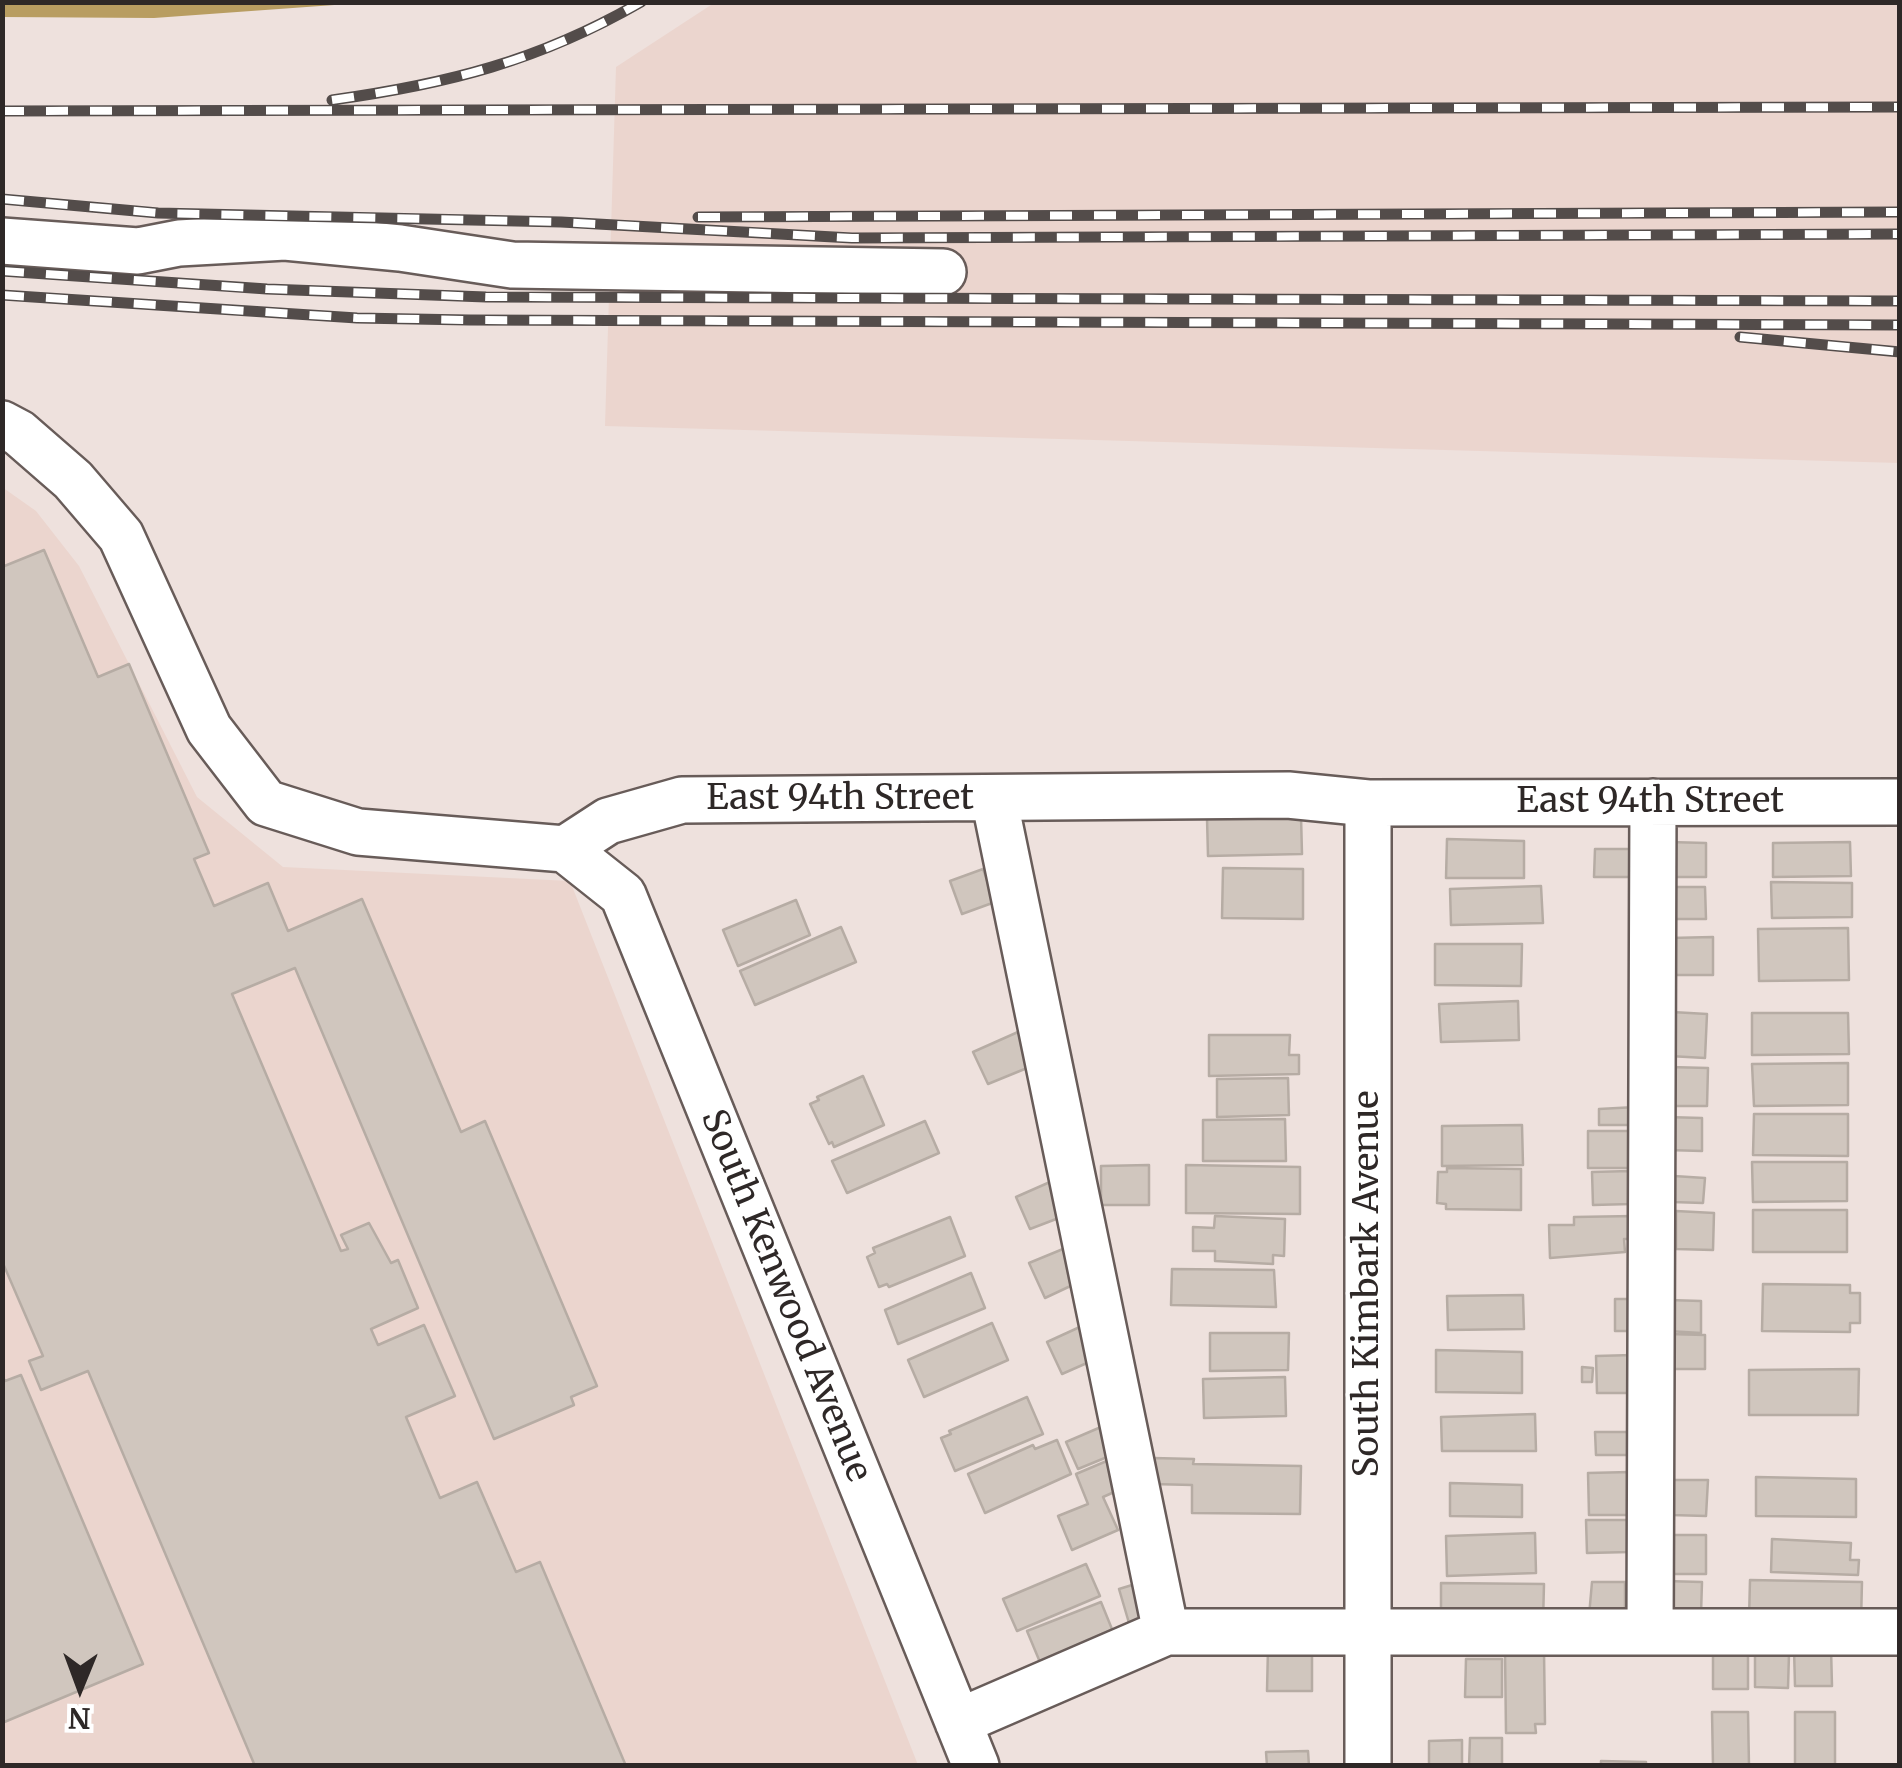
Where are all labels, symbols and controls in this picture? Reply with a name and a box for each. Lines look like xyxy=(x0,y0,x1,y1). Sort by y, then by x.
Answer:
street label: East 94th Street xyxy=(706,778,974,820)
street label: East 94th Street xyxy=(1516,781,1784,823)
street label: South Kimbark Avenue xyxy=(1347,1090,1389,1478)
street label: South Kenwood Avenue xyxy=(691,1104,879,1488)
north arrow xyxy=(30,1638,130,1738)
text: N xyxy=(68,1700,91,1736)

